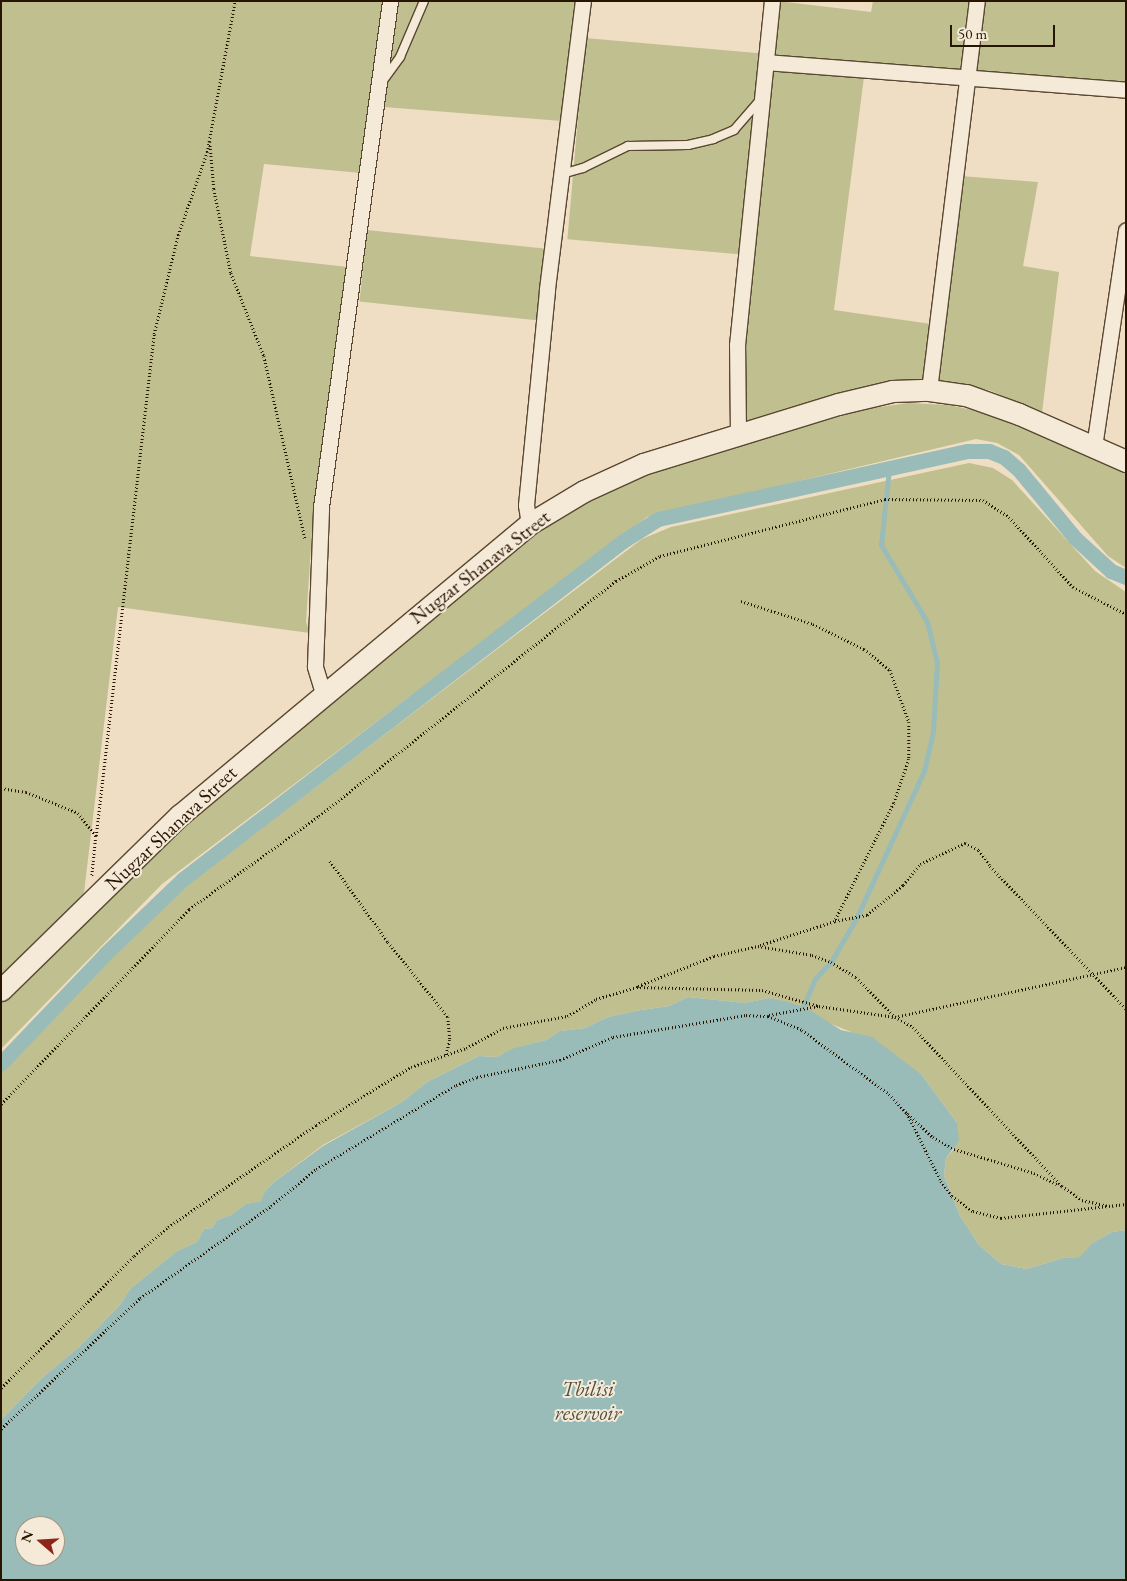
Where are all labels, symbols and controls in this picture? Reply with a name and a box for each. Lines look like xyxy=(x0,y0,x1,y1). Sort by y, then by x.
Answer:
scale bar xyxy=(952,15,1057,47)
text: 50 m xyxy=(958,24,987,43)
street label: Nugzar Shanava Street xyxy=(405,505,555,629)
street label: Nugzar Shanava Street xyxy=(100,761,242,895)
water label: Tbilisi reservoir xyxy=(555,1376,621,1426)
north arrow xyxy=(15,1516,65,1566)
text: N xyxy=(16,1528,37,1545)

